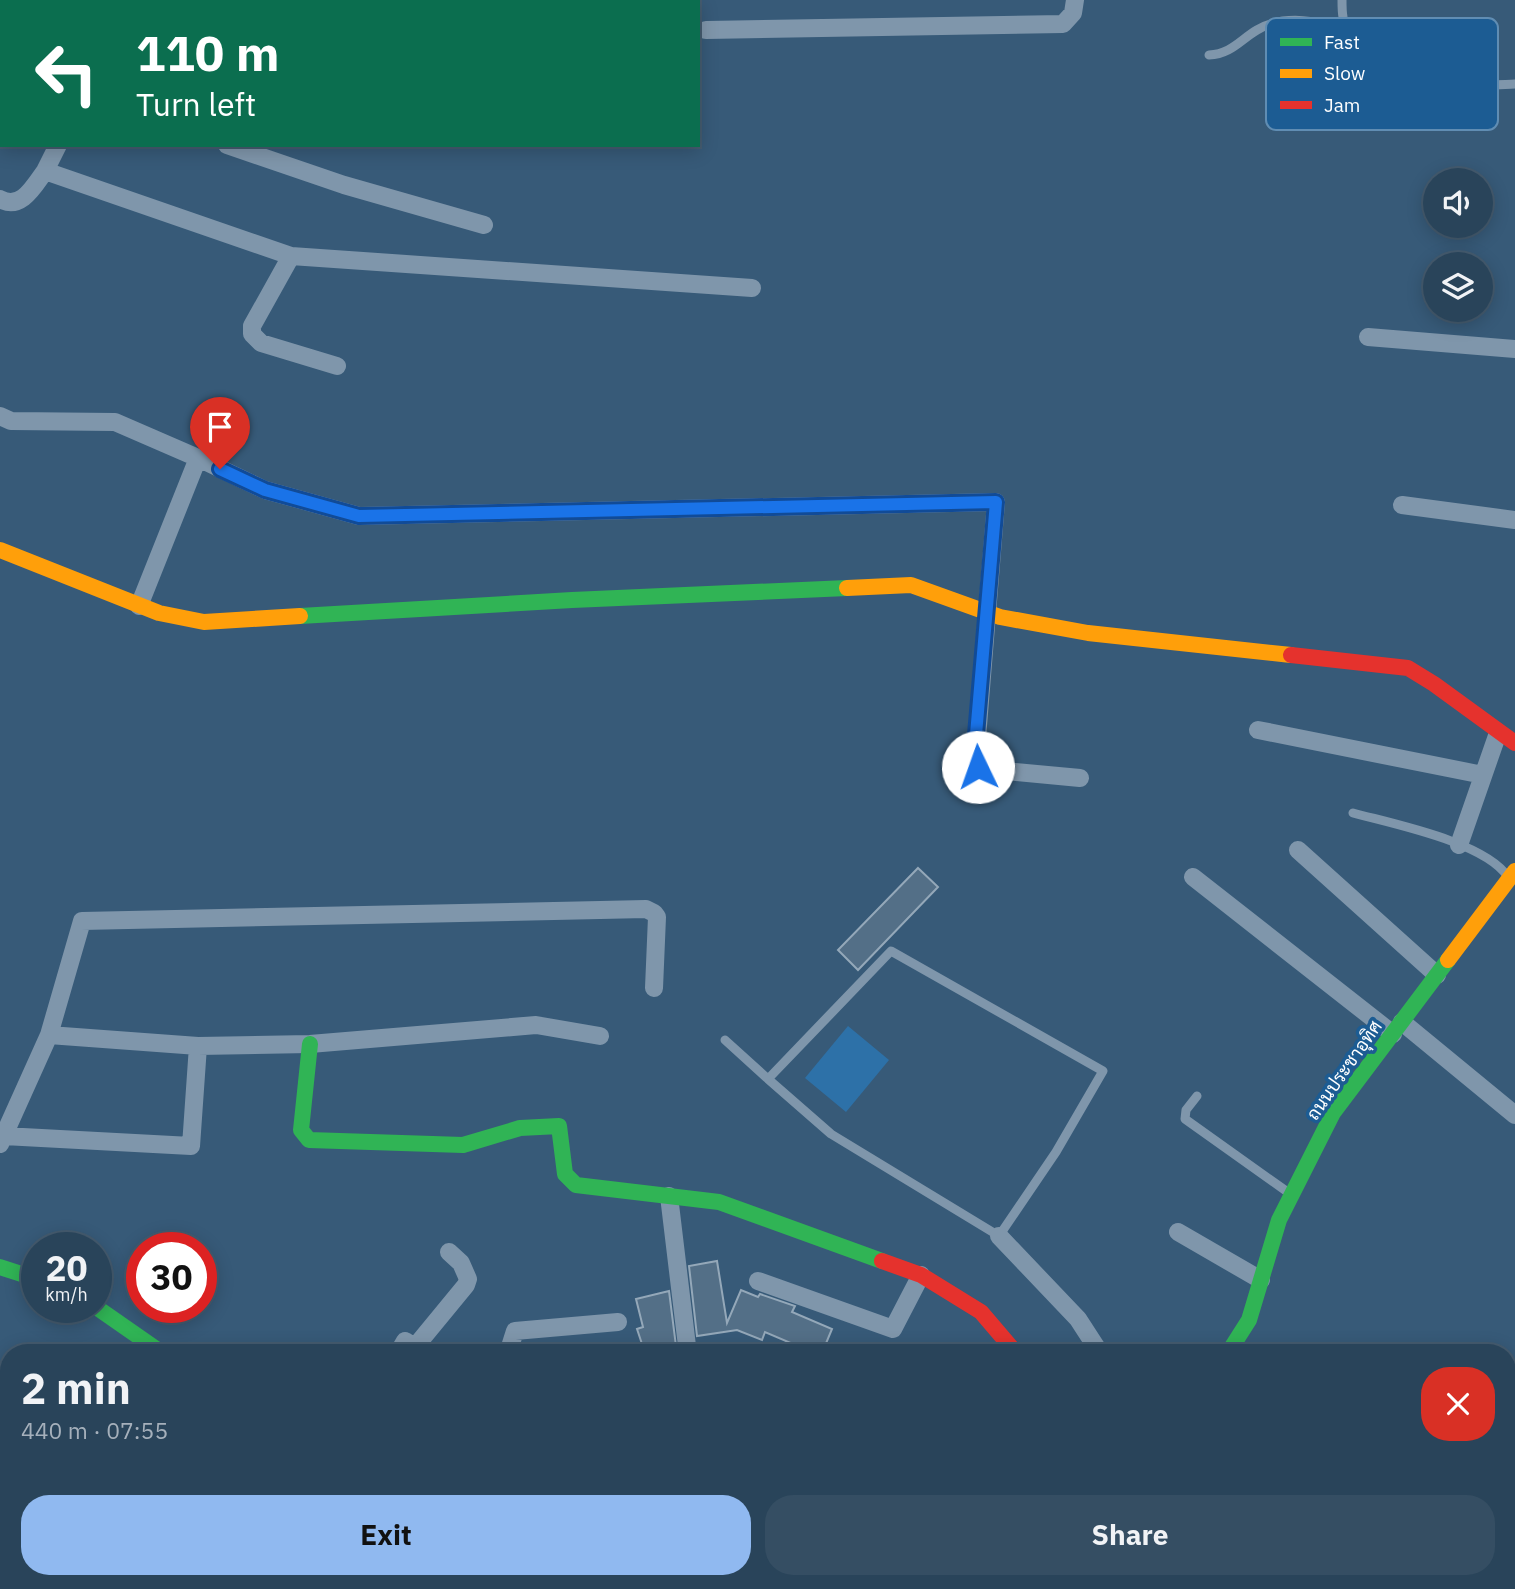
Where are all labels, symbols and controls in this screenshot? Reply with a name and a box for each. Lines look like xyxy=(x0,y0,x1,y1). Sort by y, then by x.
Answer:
legend xyxy=(1266,18,1498,130)
text: 110 m xyxy=(136,21,280,84)
icon: left xyxy=(21,28,112,119)
text: Fast xyxy=(1324,30,1360,54)
text: Slow xyxy=(1324,61,1365,85)
text: Turn left xyxy=(136,83,256,125)
text: Jam xyxy=(1324,93,1360,117)
map controls xyxy=(1423,168,1493,322)
button: sound xyxy=(1423,168,1493,238)
button: layers xyxy=(1423,252,1493,322)
pin xyxy=(190,397,250,469)
icon: arrive xyxy=(201,408,239,446)
position arrow xyxy=(941,730,1015,804)
street label: ถนนประชาอุทิศ xyxy=(1301,1016,1388,1125)
speed limit sign: 30 xyxy=(126,1232,217,1323)
text: 20 xyxy=(45,1245,88,1291)
text: km/h xyxy=(45,1283,88,1306)
text: 2 min xyxy=(21,1361,131,1416)
button: close xyxy=(1421,1367,1495,1441)
text: 440 m · 07:55 xyxy=(21,1415,168,1445)
button: Exit xyxy=(21,1495,751,1575)
button: Share xyxy=(765,1495,1495,1575)

